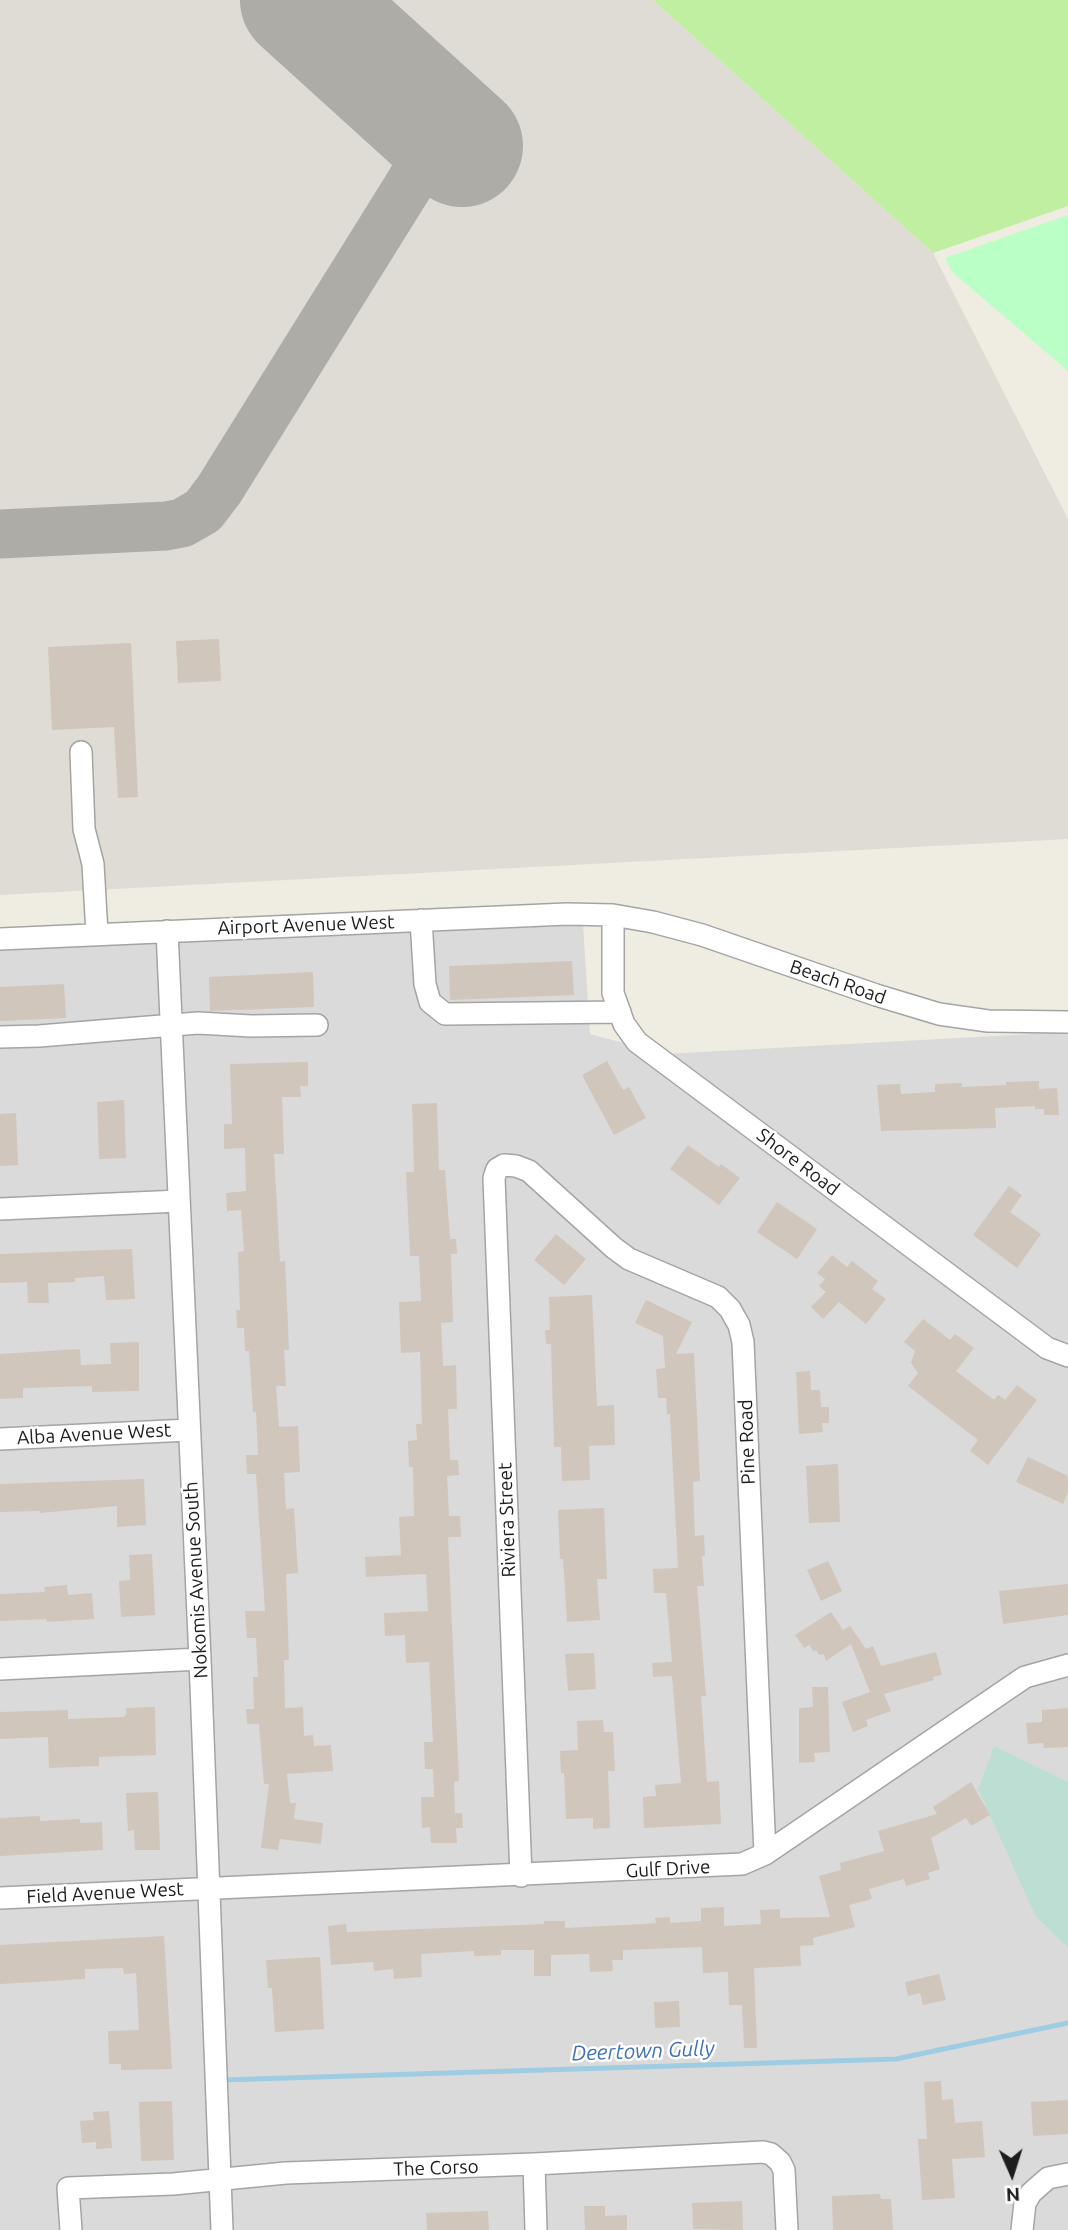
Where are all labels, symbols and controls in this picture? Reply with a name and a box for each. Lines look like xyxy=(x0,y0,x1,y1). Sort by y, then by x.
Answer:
street label: Airport Avenue West xyxy=(217,911,395,939)
street label: Beach Road xyxy=(787,955,889,1009)
street label: Shore Road xyxy=(752,1123,844,1201)
street label: Pine Road xyxy=(734,1399,760,1485)
street label: Alba Avenue West xyxy=(16,1419,172,1449)
street label: Riviera Street xyxy=(494,1462,520,1578)
street label: Nokomis Avenue South xyxy=(179,1481,213,1679)
street label: Gulf Drive xyxy=(625,1855,711,1883)
street label: Field Avenue West xyxy=(26,1877,184,1909)
water label: Deertown Gully xyxy=(571,2036,715,2066)
north arrow xyxy=(977,2139,1047,2209)
street label: The Corso xyxy=(393,2155,479,2181)
text: N xyxy=(1005,2184,1021,2206)

